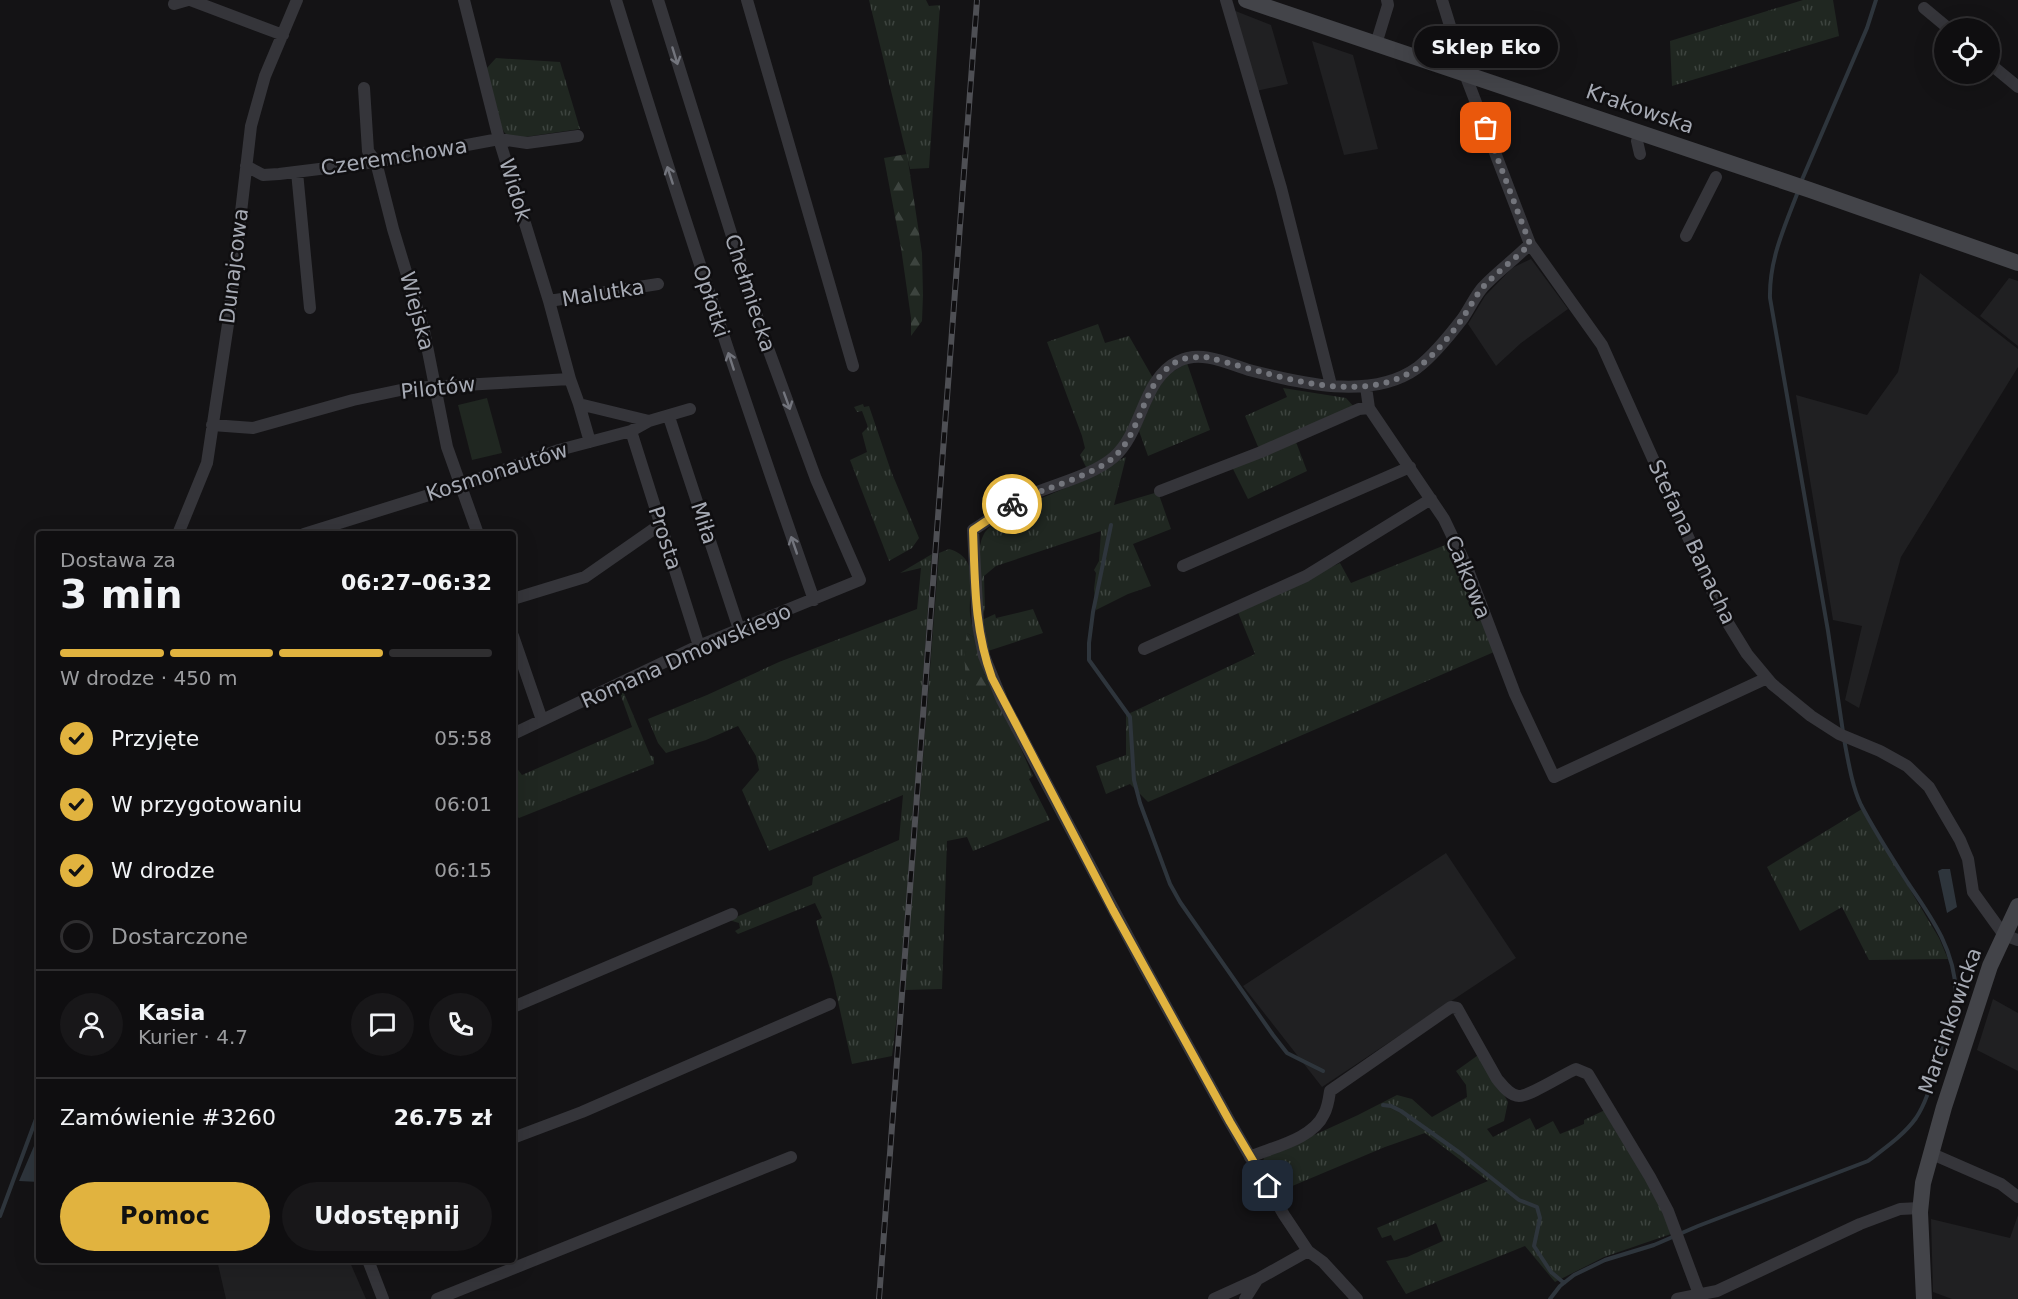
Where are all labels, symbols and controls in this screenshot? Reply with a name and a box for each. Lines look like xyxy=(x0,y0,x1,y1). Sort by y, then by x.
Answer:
map controls xyxy=(1934,18,2000,84)
button: locate xyxy=(1934,18,2000,84)
callout: Sklep Eko xyxy=(1414,26,1558,68)
text: Sklep Eko xyxy=(1431,35,1541,59)
one-way arrow xyxy=(670,46,681,65)
street label: Krakowska xyxy=(1583,79,1697,139)
pin xyxy=(1460,102,1511,153)
icon: bag xyxy=(1469,111,1502,144)
street label: Czeremchowa xyxy=(319,134,469,180)
street label: Widok xyxy=(494,156,536,225)
one-way arrow xyxy=(664,166,675,185)
street label: Dunajcowa xyxy=(215,207,253,325)
street label: Chełmiecka xyxy=(720,231,780,355)
street label: Opłotki xyxy=(688,262,734,340)
street label: Wiejska xyxy=(395,269,439,353)
street label: Malutka xyxy=(560,275,646,311)
one-way arrow xyxy=(724,352,735,371)
street label: Pilotów xyxy=(399,372,477,404)
one-way arrow xyxy=(783,391,794,410)
street label: Kosmonautów xyxy=(423,438,571,506)
street label: Stefana Banacha xyxy=(1643,456,1741,628)
courier xyxy=(982,474,1042,534)
icon: bike xyxy=(996,488,1029,521)
street label: Miła xyxy=(686,499,722,547)
street label: Prosta xyxy=(643,503,687,573)
street label: Całkowa xyxy=(1440,532,1496,622)
one-way arrow xyxy=(788,536,799,555)
text: Dostawa za xyxy=(60,548,176,572)
text: 06:27–06:32 xyxy=(341,570,492,595)
text: 3 min xyxy=(60,572,182,617)
street label: Romana Dmowskiego xyxy=(577,599,795,713)
text: W drodze · 450 m xyxy=(60,666,237,690)
icon: check xyxy=(60,722,93,755)
text: Przyjęte xyxy=(111,726,199,751)
text: 05:58 xyxy=(434,726,492,750)
icon: check xyxy=(60,788,93,821)
text: W przygotowaniu xyxy=(111,792,302,817)
text: 06:01 xyxy=(434,792,492,816)
icon: check xyxy=(60,854,93,887)
text: W drodze xyxy=(111,858,215,883)
text: 06:15 xyxy=(434,858,492,882)
text: Dostarczone xyxy=(111,924,248,949)
street label: Marcinkowicka xyxy=(1914,945,1986,1097)
button: person xyxy=(60,993,123,1056)
button: chat xyxy=(351,993,414,1056)
button: phone xyxy=(429,993,492,1056)
text: Kasia xyxy=(138,1000,205,1025)
text: Kurier · 4.7 xyxy=(138,1025,248,1049)
text: Zamówienie #3260 xyxy=(60,1105,276,1130)
text: 26.75 zł xyxy=(394,1105,492,1130)
pin xyxy=(1242,1160,1293,1211)
icon: home xyxy=(1251,1169,1284,1202)
button: Pomoc xyxy=(60,1182,270,1251)
button: Udostępnij xyxy=(282,1182,492,1251)

